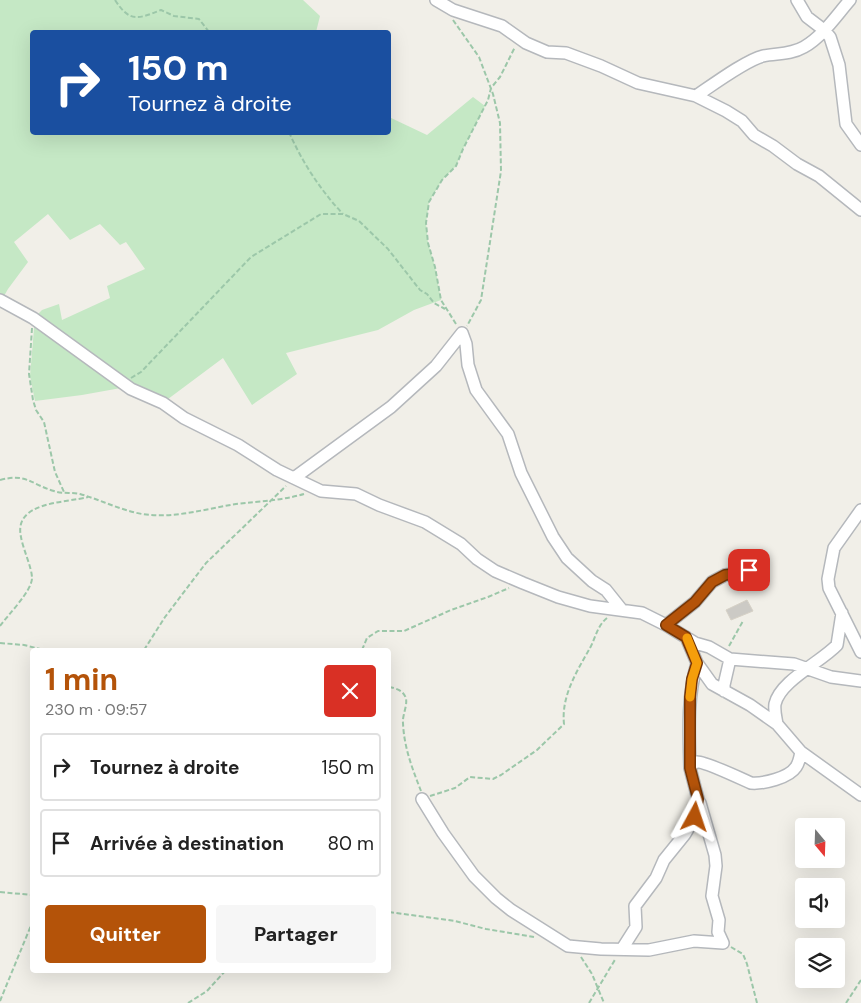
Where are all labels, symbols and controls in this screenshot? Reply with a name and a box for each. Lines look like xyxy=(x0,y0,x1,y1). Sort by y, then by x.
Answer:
text: 150 m xyxy=(128,45,228,91)
icon: right xyxy=(45,50,110,115)
text: Tournez à droite xyxy=(128,89,292,118)
pin xyxy=(728,549,770,591)
icon: arrive xyxy=(735,556,763,584)
text: 1 min xyxy=(45,660,118,699)
button: close xyxy=(324,665,376,717)
text: 230 m · 09:57 xyxy=(45,699,147,720)
icon: right xyxy=(47,753,75,781)
text: Tournez à droite xyxy=(90,755,240,780)
text: 150 m xyxy=(322,755,374,780)
position arrow xyxy=(668,790,720,842)
north arrow xyxy=(795,818,845,868)
map controls xyxy=(795,818,845,988)
icon: arrive xyxy=(47,829,75,857)
text: Arrivée à destination xyxy=(90,831,284,856)
text: 80 m xyxy=(327,831,374,856)
button: sound xyxy=(795,878,845,928)
button: Quitter xyxy=(45,905,206,963)
button: Partager xyxy=(216,905,376,963)
button: layers xyxy=(795,938,845,988)

